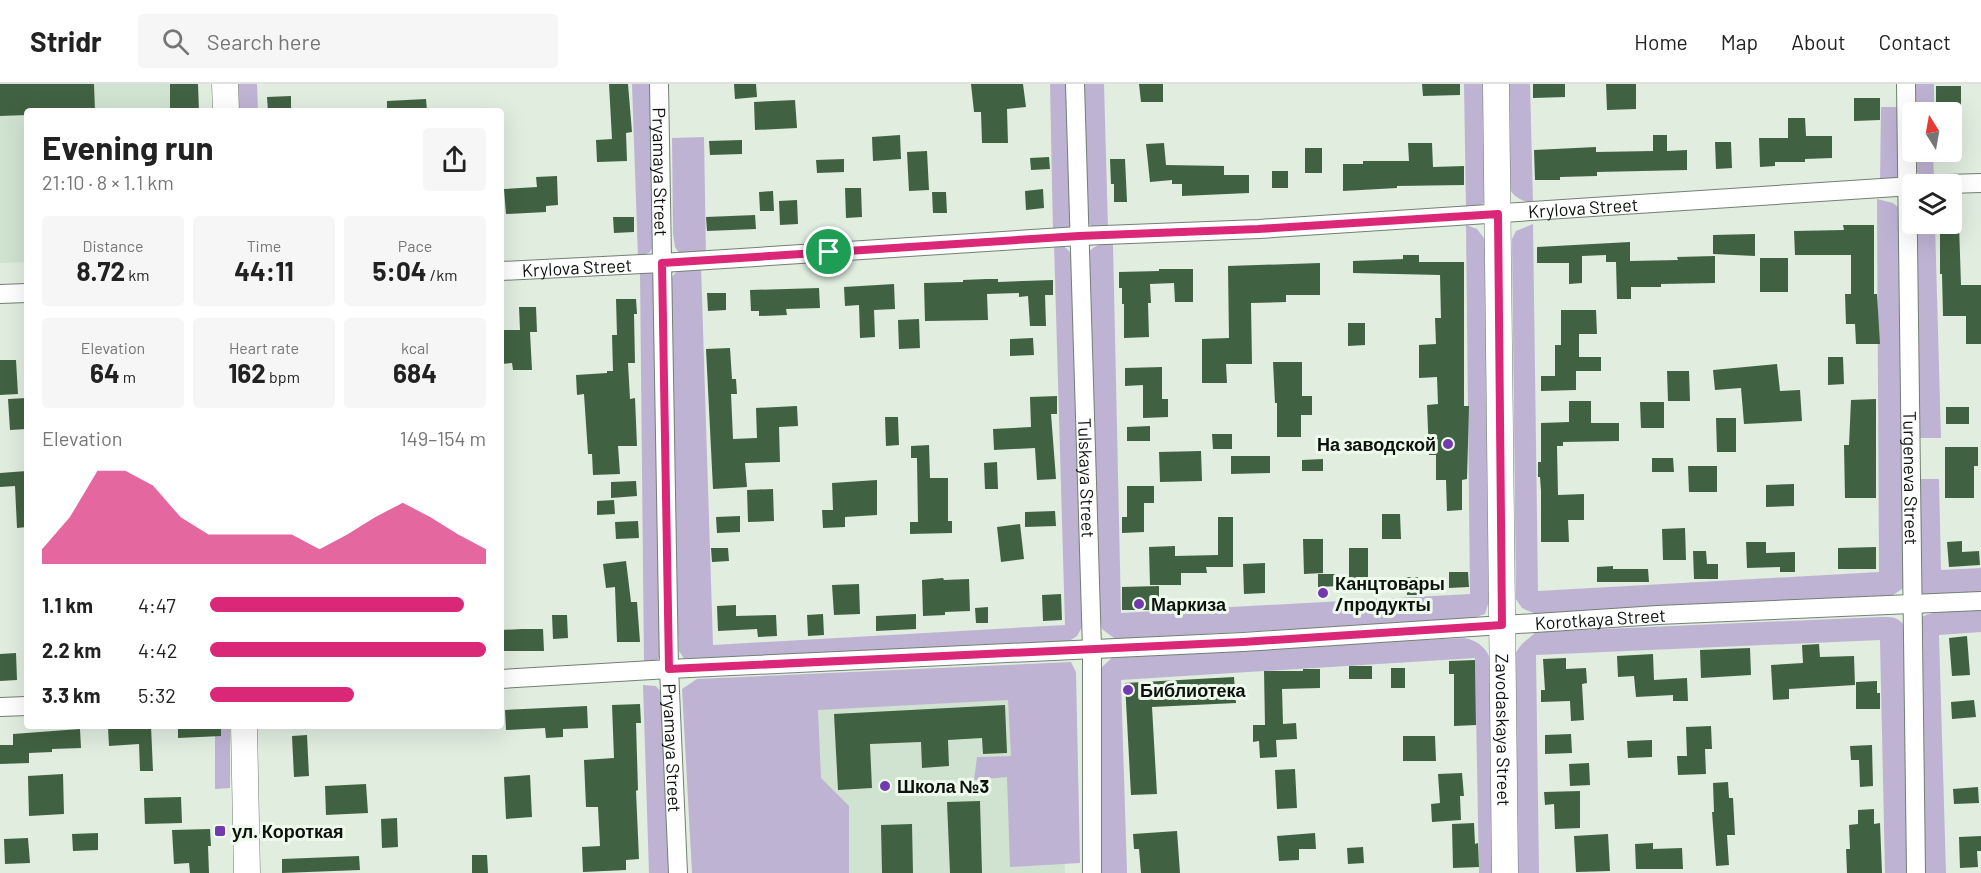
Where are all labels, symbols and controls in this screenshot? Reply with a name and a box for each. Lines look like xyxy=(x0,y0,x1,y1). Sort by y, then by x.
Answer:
search box xyxy=(138,14,558,68)
text: Stridr xyxy=(30,24,102,58)
icon: search xyxy=(159,25,192,58)
text: Search here xyxy=(207,28,321,54)
text: Home xyxy=(1634,29,1688,54)
text: Map xyxy=(1721,29,1758,54)
text: About xyxy=(1791,29,1846,54)
text: Contact xyxy=(1879,29,1951,54)
north arrow xyxy=(1902,102,1962,162)
map controls xyxy=(1902,102,1962,234)
street label: Pryamaya Street xyxy=(648,107,673,237)
text: Evening run xyxy=(42,127,214,167)
button: share xyxy=(423,128,486,191)
text: 21:10 · 8 × 1.1 km xyxy=(42,170,174,194)
button: layers xyxy=(1902,174,1962,234)
street label: Krylova Street xyxy=(1527,193,1639,222)
pin xyxy=(803,226,854,277)
icon: arrive xyxy=(812,235,845,268)
text: Distance xyxy=(83,236,143,255)
text: Time xyxy=(247,236,281,255)
text: Pace xyxy=(398,236,432,255)
street label: Krylova Street xyxy=(521,254,633,281)
text: 8.72 xyxy=(77,255,125,286)
text: 44:11 xyxy=(234,255,294,286)
text: 5:04 xyxy=(373,255,427,286)
text: km xyxy=(125,265,150,284)
text: /km xyxy=(427,265,457,284)
text: Elevation xyxy=(81,338,145,357)
text: Heart rate xyxy=(229,338,299,357)
text: kcal xyxy=(401,338,429,357)
text: 64 xyxy=(90,357,120,388)
text: 162 xyxy=(228,357,266,388)
text: 684 xyxy=(393,357,437,388)
text: m xyxy=(120,367,136,386)
text: bpm xyxy=(266,367,300,386)
street label: Turgeneva Street xyxy=(1899,411,1923,545)
street label: Tulskaya Street xyxy=(1074,418,1100,538)
text: Elevation xyxy=(42,426,123,450)
text: 149–154 m xyxy=(400,426,486,450)
place label: На заводской xyxy=(1317,433,1436,455)
marker: На заводской xyxy=(1441,437,1455,451)
place label: Канцтовары /продукты xyxy=(1335,572,1445,615)
marker: Канцтовары /продукты xyxy=(1316,586,1330,600)
text: 1.1 km xyxy=(42,593,93,617)
text: 4:47 xyxy=(138,593,176,617)
place label: Маркиза xyxy=(1151,593,1227,615)
marker: Маркиза xyxy=(1132,597,1146,611)
street label: Korotkaya Street xyxy=(1534,604,1666,634)
text: 2.2 km xyxy=(42,638,101,662)
text: 4:42 xyxy=(138,638,178,662)
street label: Zavodaskaya Street xyxy=(1491,653,1515,806)
place label: Библиотека xyxy=(1140,679,1247,701)
text: 3.3 km xyxy=(42,683,100,707)
text: 5:32 xyxy=(138,683,176,707)
street label: Pryamaya Street xyxy=(659,683,686,813)
marker: Библиотека xyxy=(1121,683,1135,697)
place label: Школа №3 xyxy=(897,775,989,797)
marker: Школа №3 xyxy=(878,779,892,793)
place label: ул. Короткая xyxy=(232,820,344,842)
marker: ул. Короткая xyxy=(213,824,227,838)

